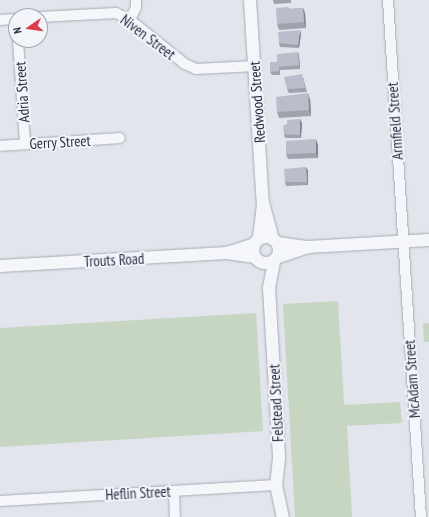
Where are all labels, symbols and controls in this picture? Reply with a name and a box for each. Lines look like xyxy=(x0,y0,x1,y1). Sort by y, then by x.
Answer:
north arrow xyxy=(8,8,48,48)
street label: Niven Street xyxy=(117,11,179,63)
text: N xyxy=(10,26,25,35)
street label: Adria Street xyxy=(11,61,33,123)
street label: Redwood Street xyxy=(245,61,269,143)
street label: Armfield Street xyxy=(383,81,407,161)
street label: Gerry Street xyxy=(29,131,91,153)
street label: Trouts Road xyxy=(83,249,145,271)
street label: McAdam Street xyxy=(400,339,424,419)
street label: Felstead Street xyxy=(265,364,287,442)
street label: Heflin Street xyxy=(105,482,171,504)

